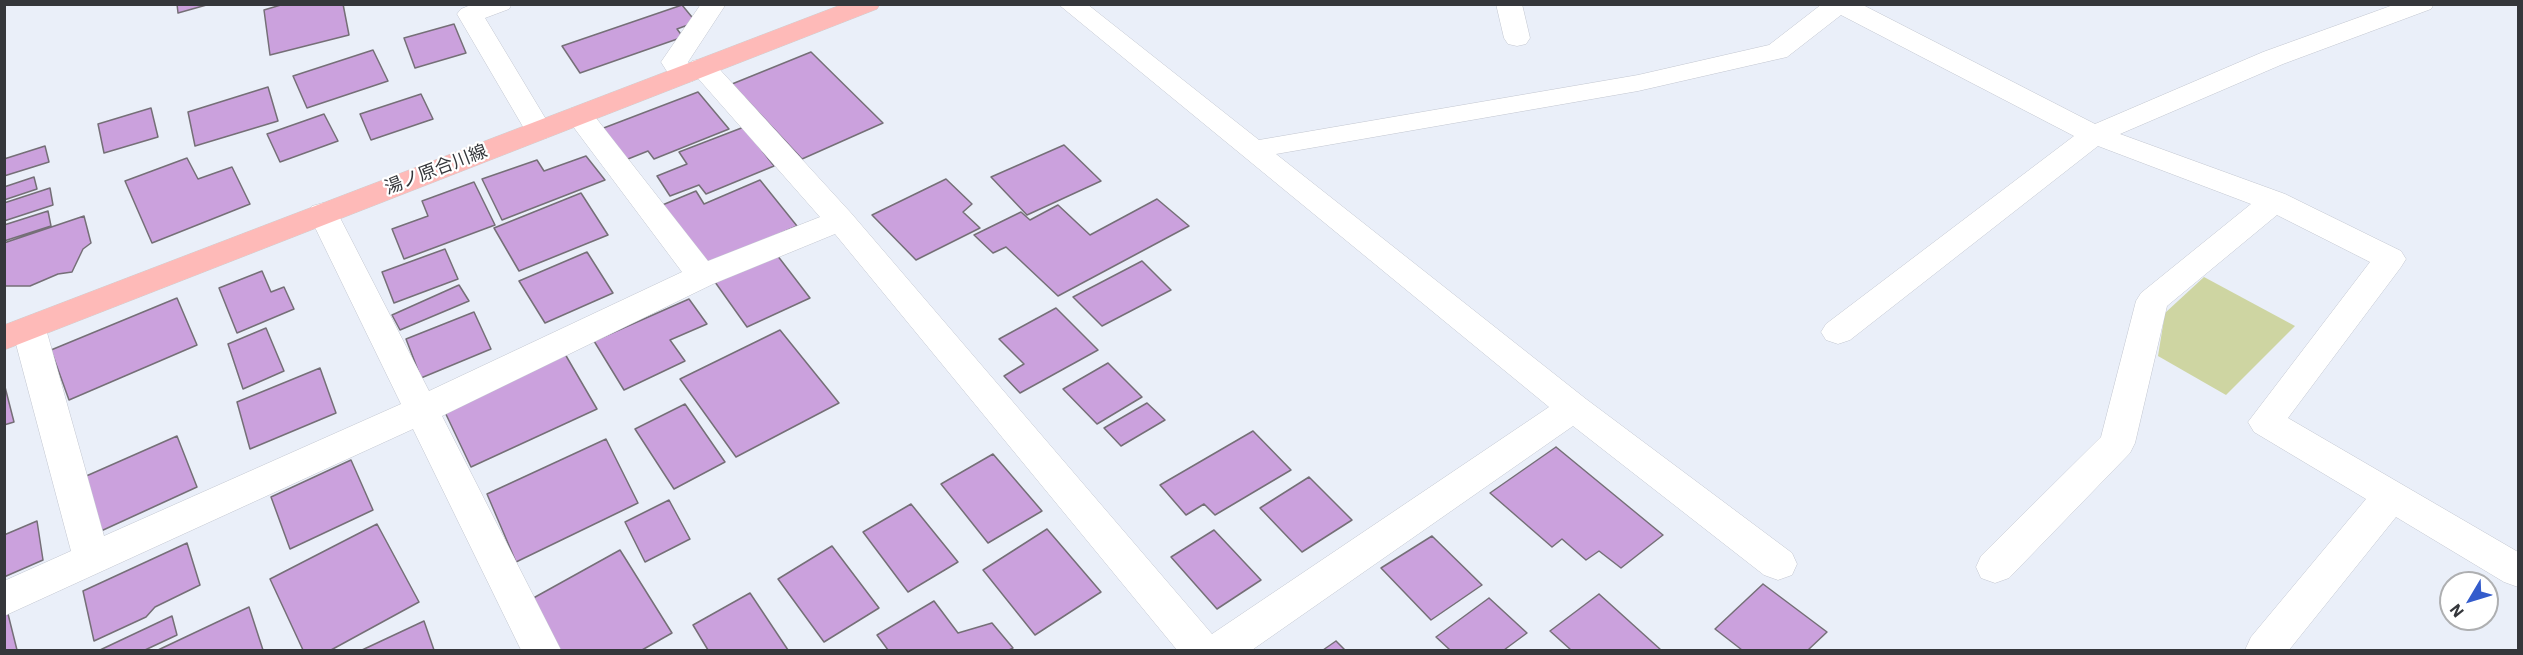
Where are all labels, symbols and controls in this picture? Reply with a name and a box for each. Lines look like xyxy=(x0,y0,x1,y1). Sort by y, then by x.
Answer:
street label: 湯ノ原合川線 xyxy=(382,141,490,199)
north arrow xyxy=(2439,571,2499,631)
text: N xyxy=(2445,600,2468,622)

